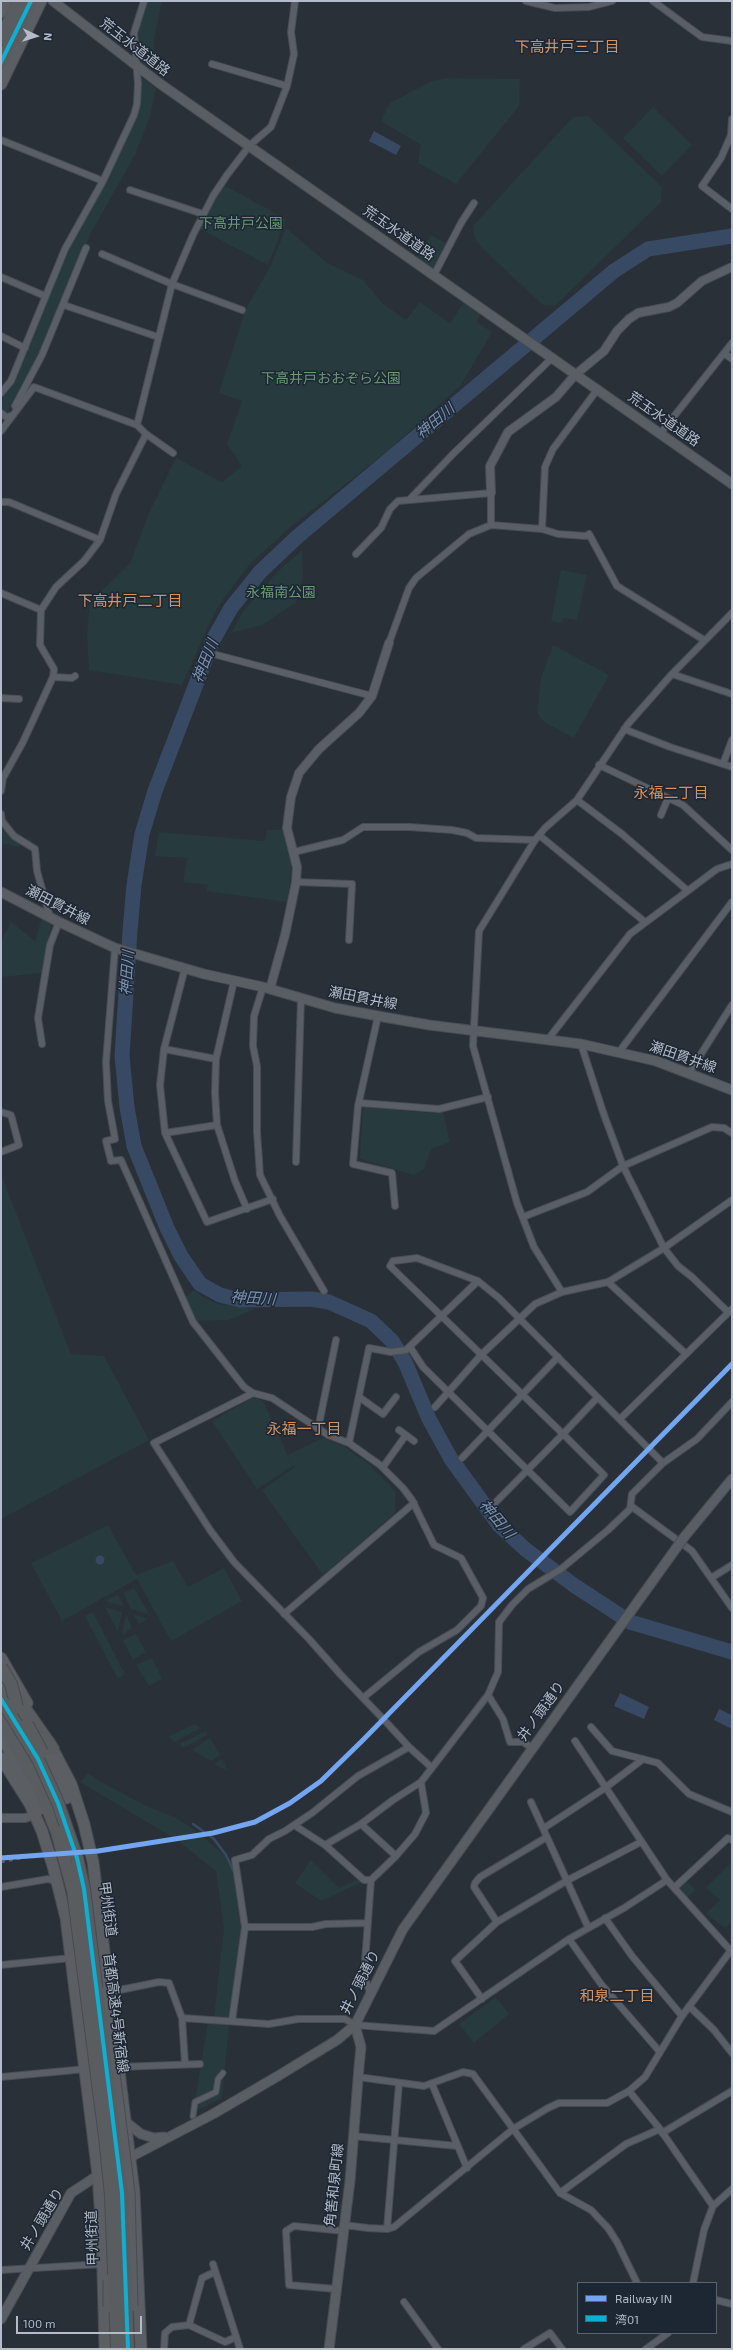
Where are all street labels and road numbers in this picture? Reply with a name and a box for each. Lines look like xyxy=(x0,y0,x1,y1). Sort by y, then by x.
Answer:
street label: 荒玉水道道路 xyxy=(97,15,173,79)
street label: 荒玉水道道路 xyxy=(360,202,438,264)
street label: 荒玉水道道路 xyxy=(625,388,703,450)
street label: 瀬田貫井線 xyxy=(23,882,93,928)
street label: 瀬田貫井線 xyxy=(327,983,399,1013)
street label: 瀬田貫井線 xyxy=(647,1038,719,1076)
street label: 井ノ頭通り xyxy=(514,1678,568,1744)
street label: 甲州街道 xyxy=(96,1880,120,1938)
street label: 井ノ頭通り xyxy=(337,1947,383,2017)
street label: 首都高速4号新宿線 xyxy=(100,1952,132,2074)
street label: 角筈和泉町線 xyxy=(321,2142,347,2228)
street label: 井ノ頭通り xyxy=(17,2185,67,2253)
street label: 甲州街道 xyxy=(83,2210,101,2266)

